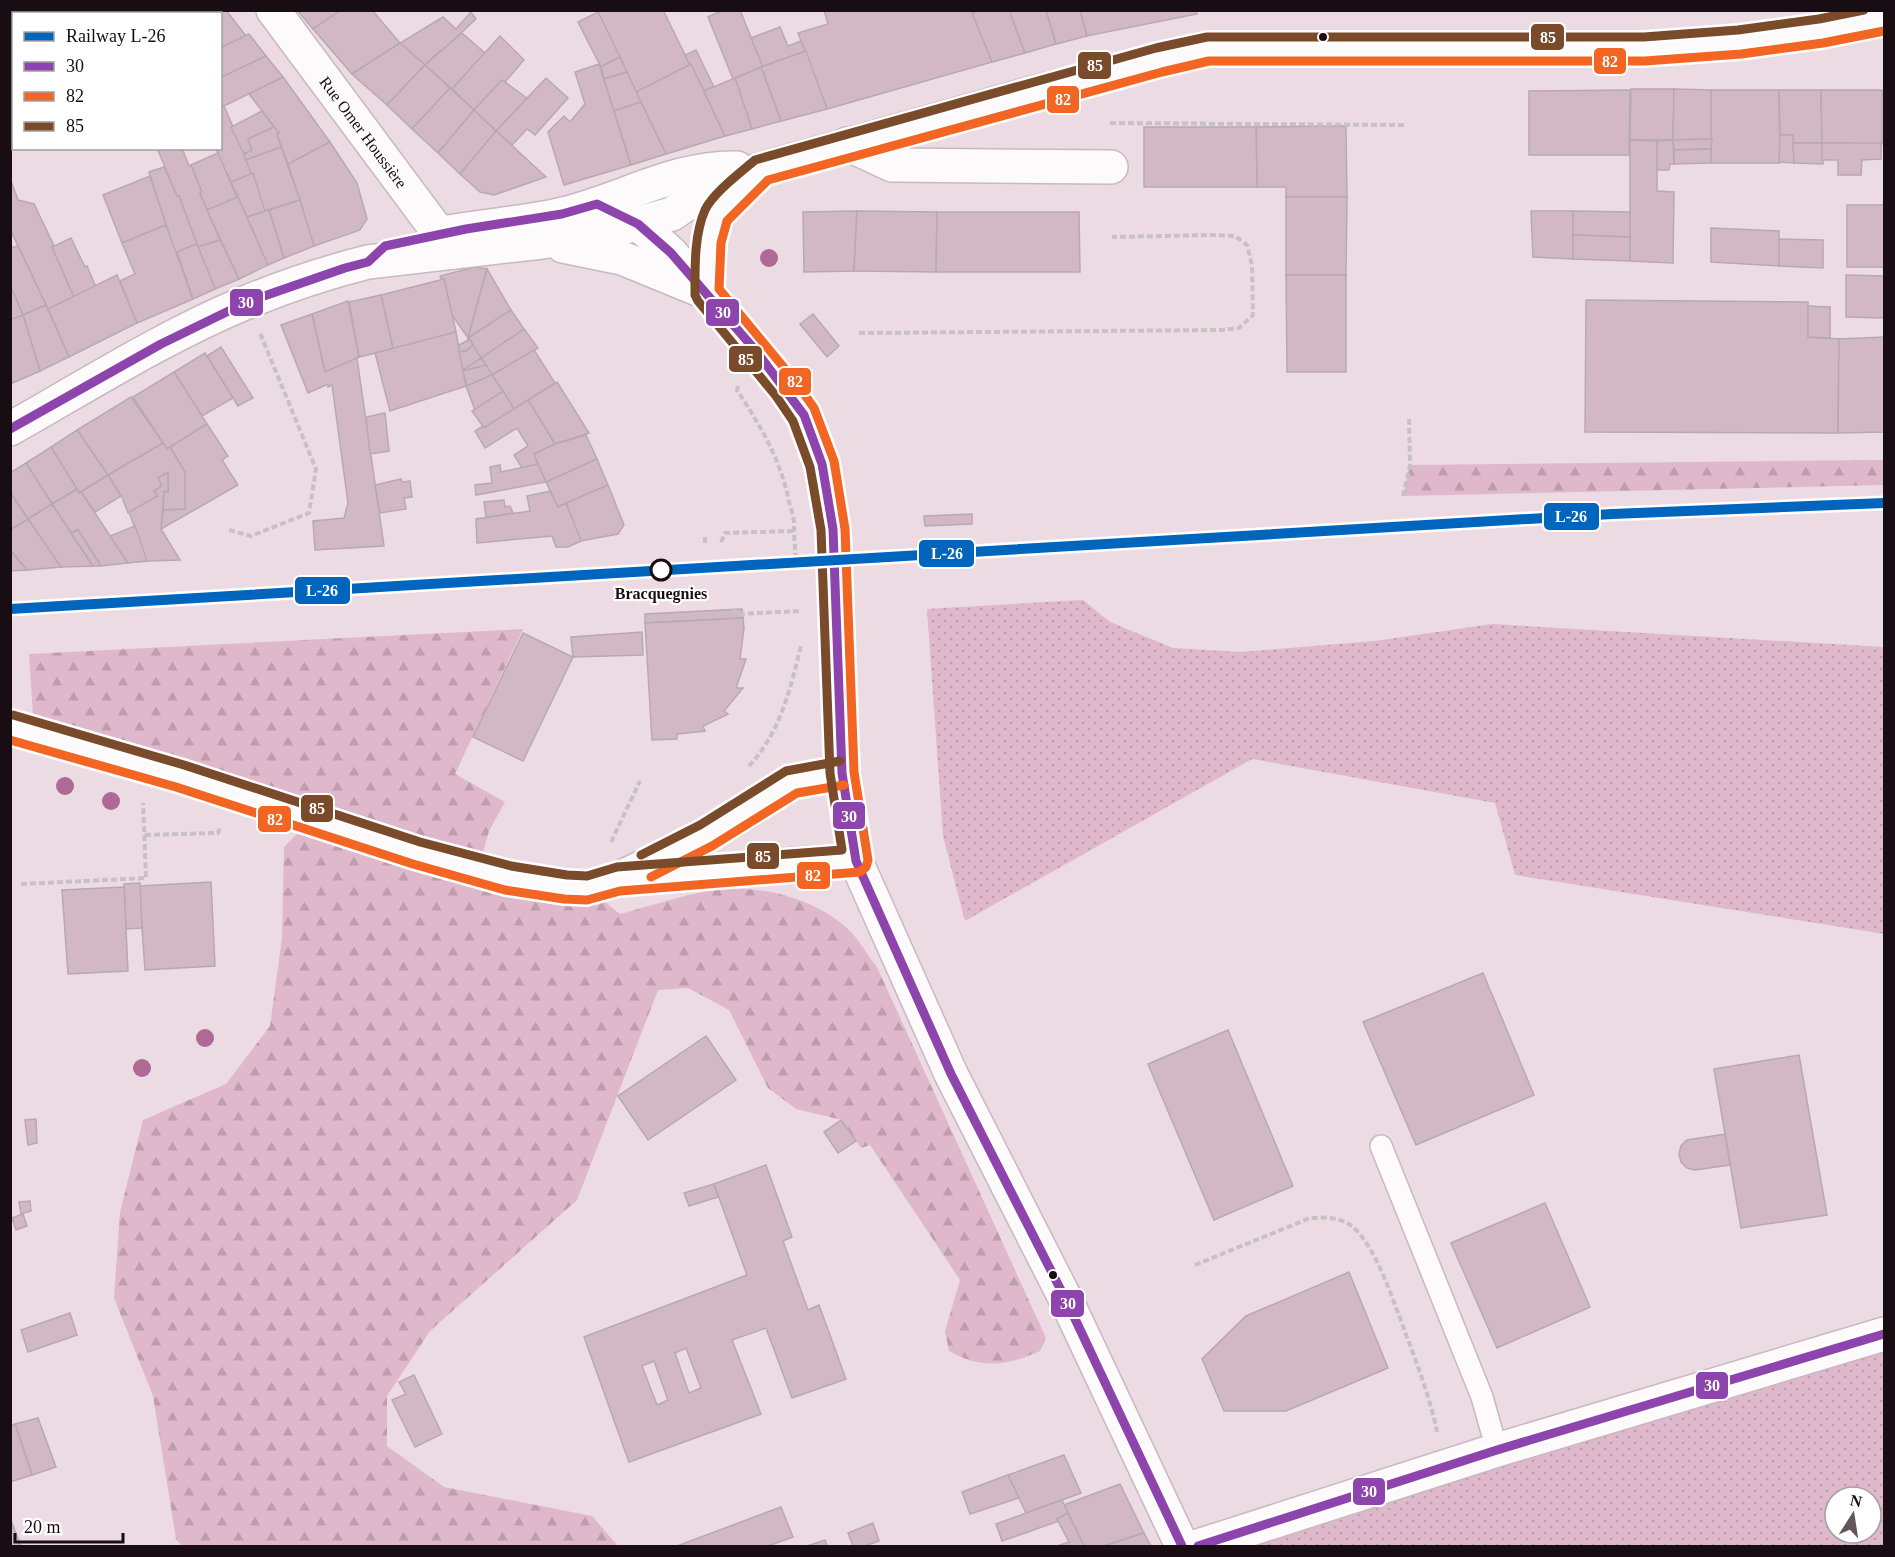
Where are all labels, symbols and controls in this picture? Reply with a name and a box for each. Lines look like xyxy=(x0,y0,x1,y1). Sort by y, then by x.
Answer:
legend xyxy=(12,12,222,150)
line badge: 85 xyxy=(1530,23,1565,51)
text: Railway L-26 xyxy=(66,26,165,46)
text: 85 xyxy=(1540,29,1556,46)
unlabelled marker xyxy=(1317,31,1329,43)
line badge: 82 xyxy=(1593,47,1627,75)
line badge: 85 xyxy=(1077,51,1112,80)
text: 82 xyxy=(1602,53,1618,70)
text: 30 xyxy=(66,56,84,76)
text: 85 xyxy=(1087,57,1103,74)
street label: Rue Omer Houssière xyxy=(317,73,411,191)
line badge: 82 xyxy=(1046,85,1080,114)
text: 82 xyxy=(66,86,84,106)
text: 82 xyxy=(1055,91,1071,108)
text: 85 xyxy=(66,116,84,136)
line badge: 30 xyxy=(229,288,264,317)
text: 30 xyxy=(238,294,254,311)
line badge: 30 xyxy=(705,298,740,327)
text: 30 xyxy=(715,304,731,321)
line badge: 85 xyxy=(728,345,763,373)
text: 85 xyxy=(738,351,754,368)
line badge: 82 xyxy=(778,367,812,396)
text: 82 xyxy=(787,373,803,390)
line badge: L-26 xyxy=(1543,502,1600,531)
text: L-26 xyxy=(1555,508,1587,525)
line badge: L-26 xyxy=(918,539,975,568)
text: L-26 xyxy=(931,545,963,562)
marker: Bracquegnies xyxy=(650,559,672,581)
line badge: L-26 xyxy=(294,576,351,605)
text: L-26 xyxy=(306,582,338,599)
place label: Bracquegnies xyxy=(615,585,707,603)
line badge: 85 xyxy=(300,794,334,823)
text: 85 xyxy=(309,800,325,817)
line badge: 30 xyxy=(832,801,866,830)
line badge: 82 xyxy=(257,805,292,833)
text: 30 xyxy=(841,808,857,825)
text: 82 xyxy=(267,811,283,828)
line badge: 85 xyxy=(746,842,780,870)
text: 85 xyxy=(755,848,771,865)
line badge: 82 xyxy=(796,861,831,890)
text: 82 xyxy=(805,867,821,884)
unlabelled marker xyxy=(1047,1269,1059,1281)
line badge: 30 xyxy=(1050,1289,1085,1318)
text: 30 xyxy=(1060,1295,1076,1312)
line badge: 30 xyxy=(1695,1371,1729,1400)
text: 30 xyxy=(1704,1377,1720,1394)
line badge: 30 xyxy=(1352,1477,1386,1506)
text: 30 xyxy=(1361,1483,1377,1500)
north arrow xyxy=(1823,1485,1883,1545)
text: N xyxy=(1849,1491,1864,1510)
scale bar xyxy=(15,1506,123,1544)
text: 20 m xyxy=(24,1517,61,1537)

